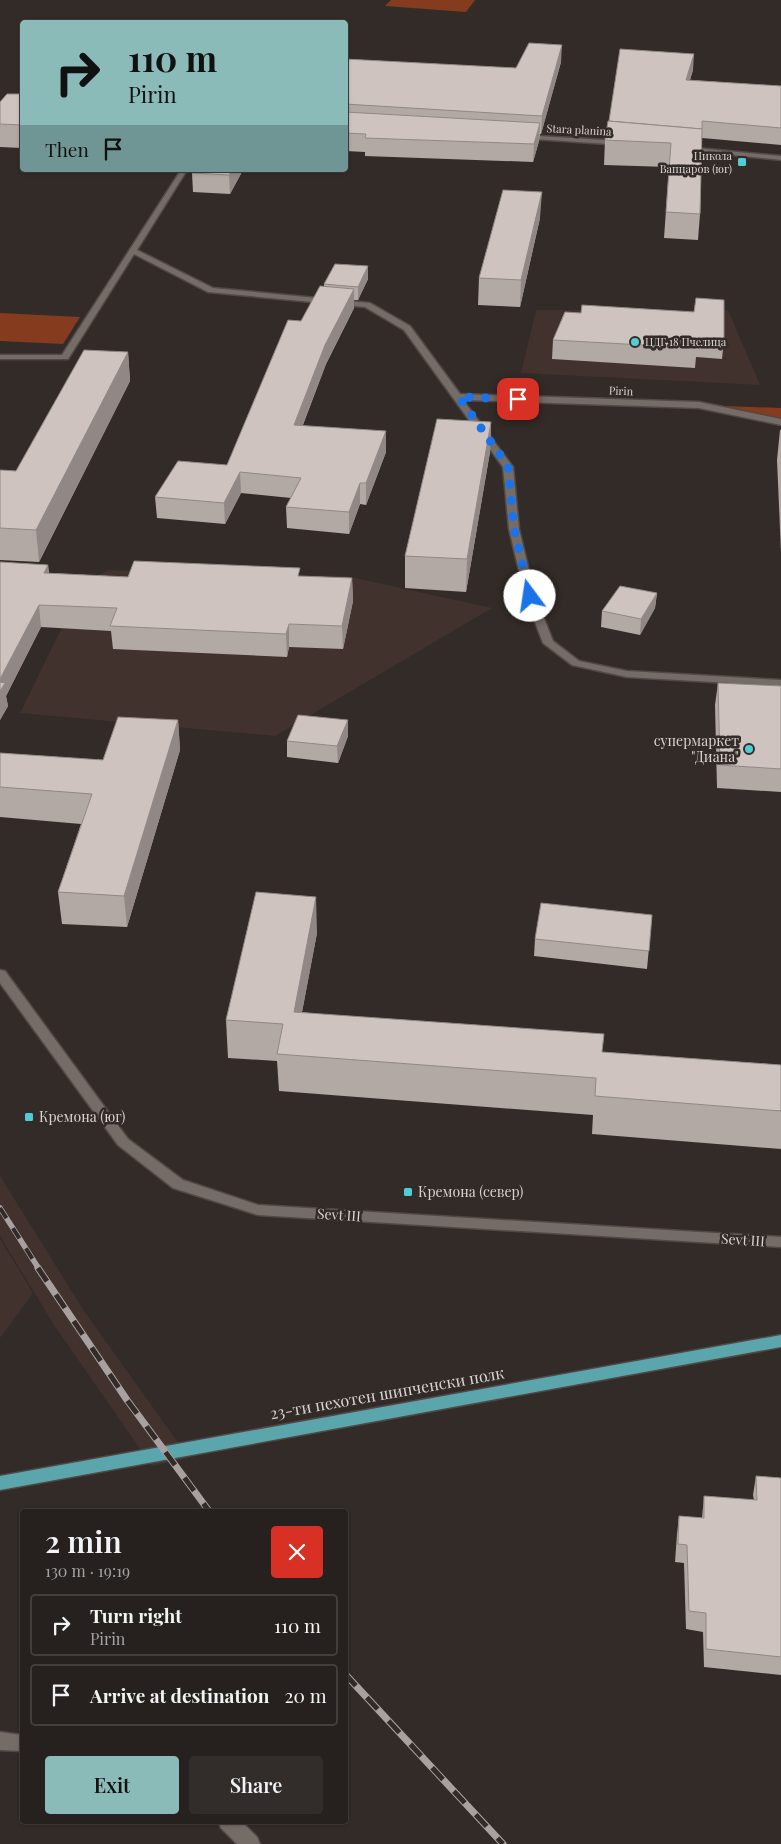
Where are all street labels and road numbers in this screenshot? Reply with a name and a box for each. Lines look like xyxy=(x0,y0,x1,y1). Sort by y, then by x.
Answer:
street label: Stara planina xyxy=(546,120,612,139)
street label: Pirin xyxy=(609,383,634,398)
street label: Sevt III xyxy=(316,1203,362,1226)
street label: Sevt III xyxy=(720,1228,766,1251)
street label: 23-ти пехотен шипченски полк xyxy=(268,1362,506,1423)

